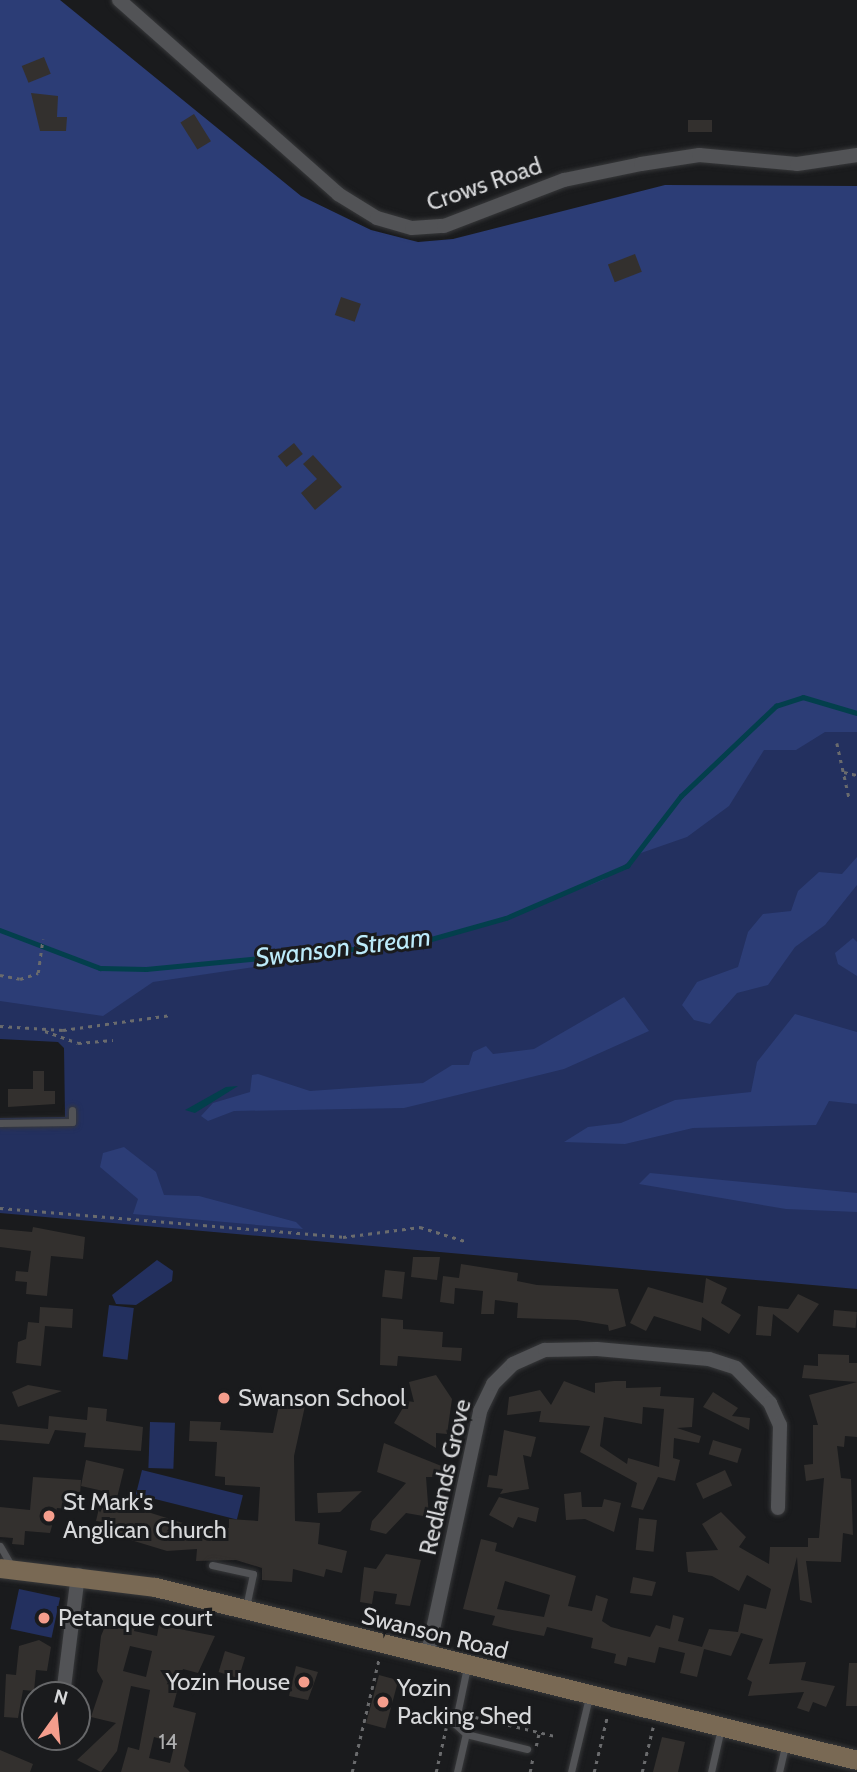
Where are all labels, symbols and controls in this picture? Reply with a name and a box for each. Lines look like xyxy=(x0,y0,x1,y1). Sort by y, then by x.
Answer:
street label: Crows Road xyxy=(423,151,545,217)
water label: Swanson Stream xyxy=(254,922,432,974)
place label: Swanson School xyxy=(238,1384,406,1412)
marker: Swanson School xyxy=(216,1390,232,1406)
street label: Redlands Grove xyxy=(413,1396,477,1558)
place label: St Mark's Anglican Church xyxy=(63,1488,227,1544)
marker: St Mark's Anglican Church xyxy=(41,1508,57,1524)
street label: Swanson Road xyxy=(359,1601,511,1665)
place label: Petanque court xyxy=(58,1604,213,1632)
marker: Petanque court xyxy=(36,1610,52,1626)
place label: Yozin House xyxy=(166,1668,290,1696)
marker: Yozin House xyxy=(296,1674,312,1690)
place label: Yozin Packing Shed xyxy=(397,1674,532,1730)
north arrow xyxy=(21,1681,91,1751)
text: N xyxy=(52,1684,71,1710)
marker: Yozin Packing Shed xyxy=(375,1694,391,1710)
house number: 14 xyxy=(159,1729,177,1755)

